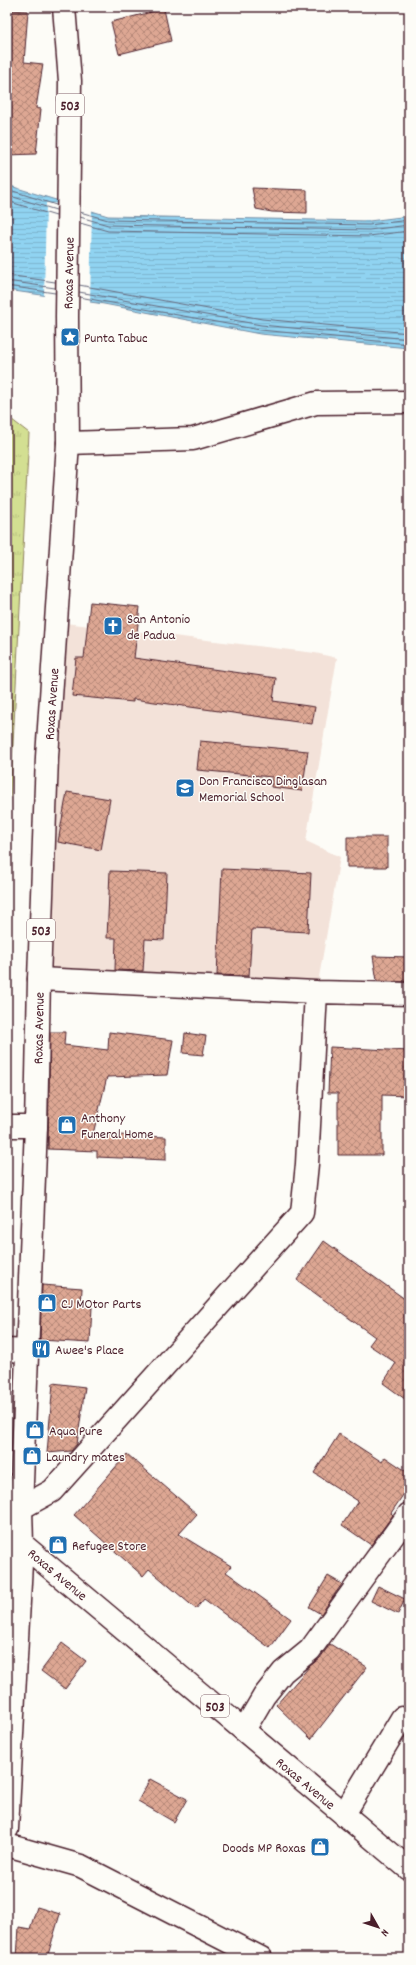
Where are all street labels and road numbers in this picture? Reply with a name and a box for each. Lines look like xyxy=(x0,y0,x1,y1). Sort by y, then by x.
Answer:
road number: 503 xyxy=(56,94,84,116)
street label: Roxas Avenue xyxy=(59,237,81,309)
street label: Roxas Avenue xyxy=(41,667,65,741)
road number: 503 xyxy=(27,919,55,941)
street label: Roxas Avenue xyxy=(29,992,51,1064)
street label: Roxas Avenue xyxy=(23,1545,91,1606)
road number: 503 xyxy=(201,1695,229,1717)
street label: Roxas Avenue xyxy=(271,1754,339,1815)

